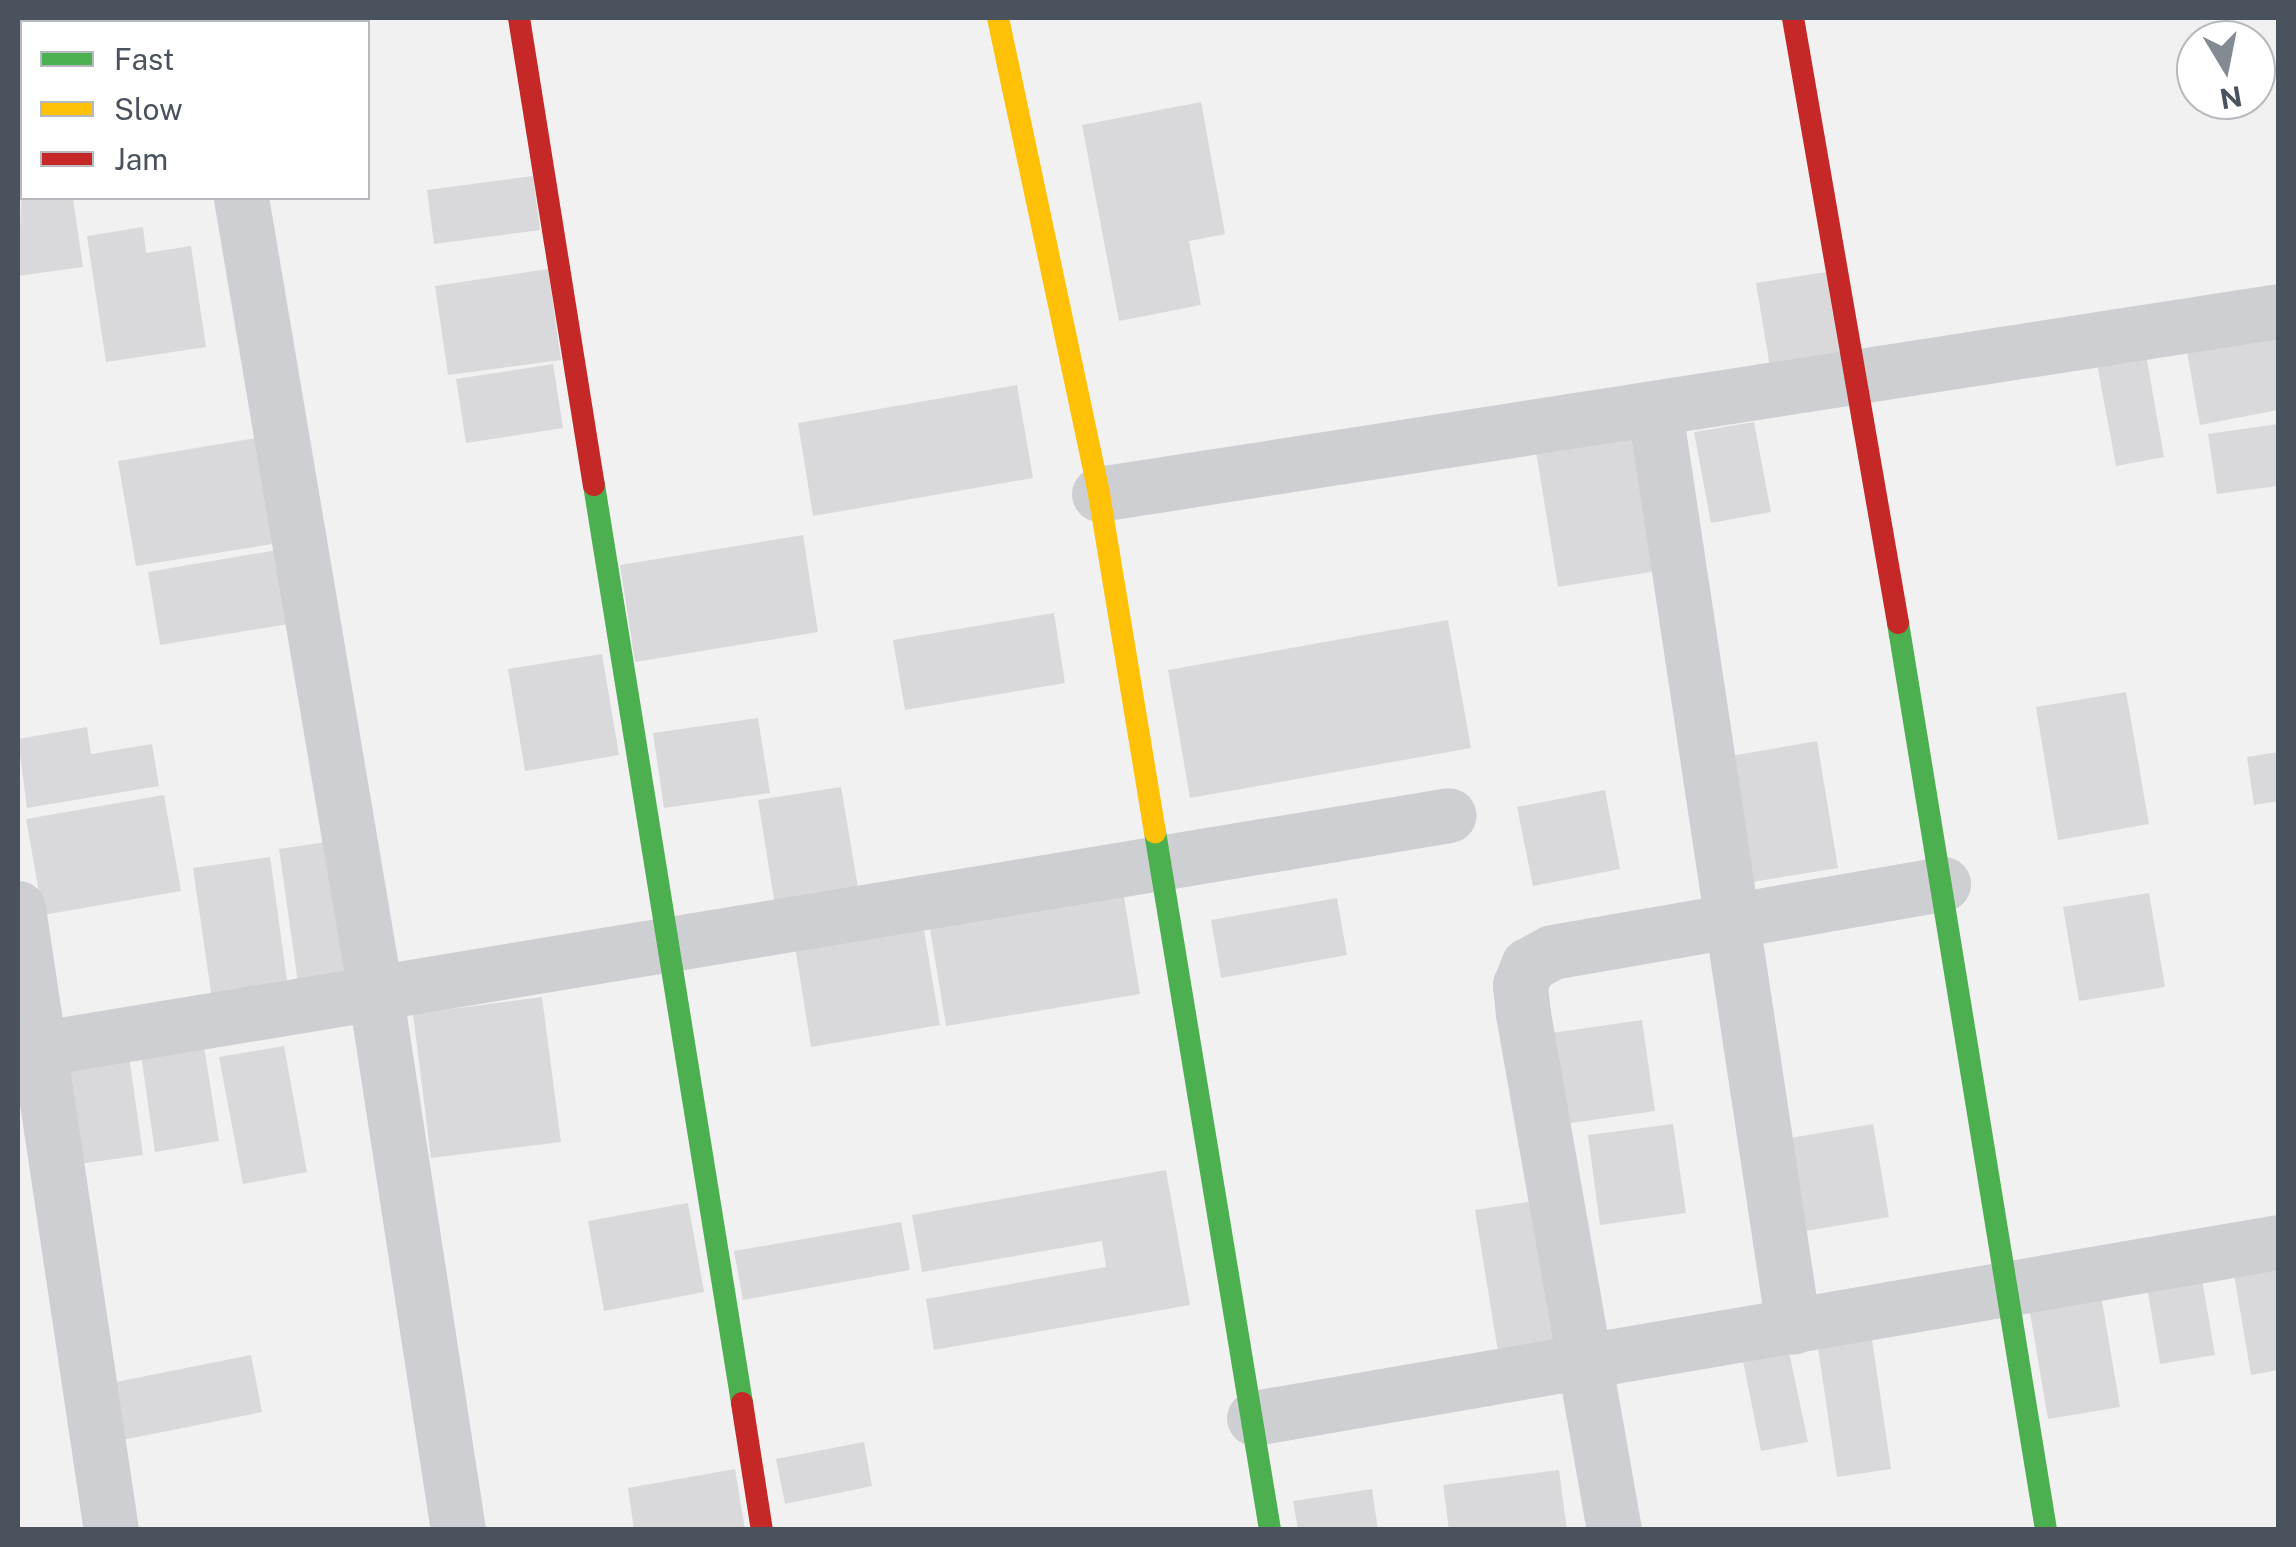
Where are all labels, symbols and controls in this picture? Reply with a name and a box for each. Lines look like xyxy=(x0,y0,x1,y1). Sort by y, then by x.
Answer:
legend xyxy=(20,20,370,200)
north arrow xyxy=(2176,20,2276,120)
text: Fast xyxy=(114,41,174,77)
text: N xyxy=(2217,80,2245,116)
text: Slow xyxy=(114,91,183,127)
text: Jam xyxy=(114,141,168,177)

